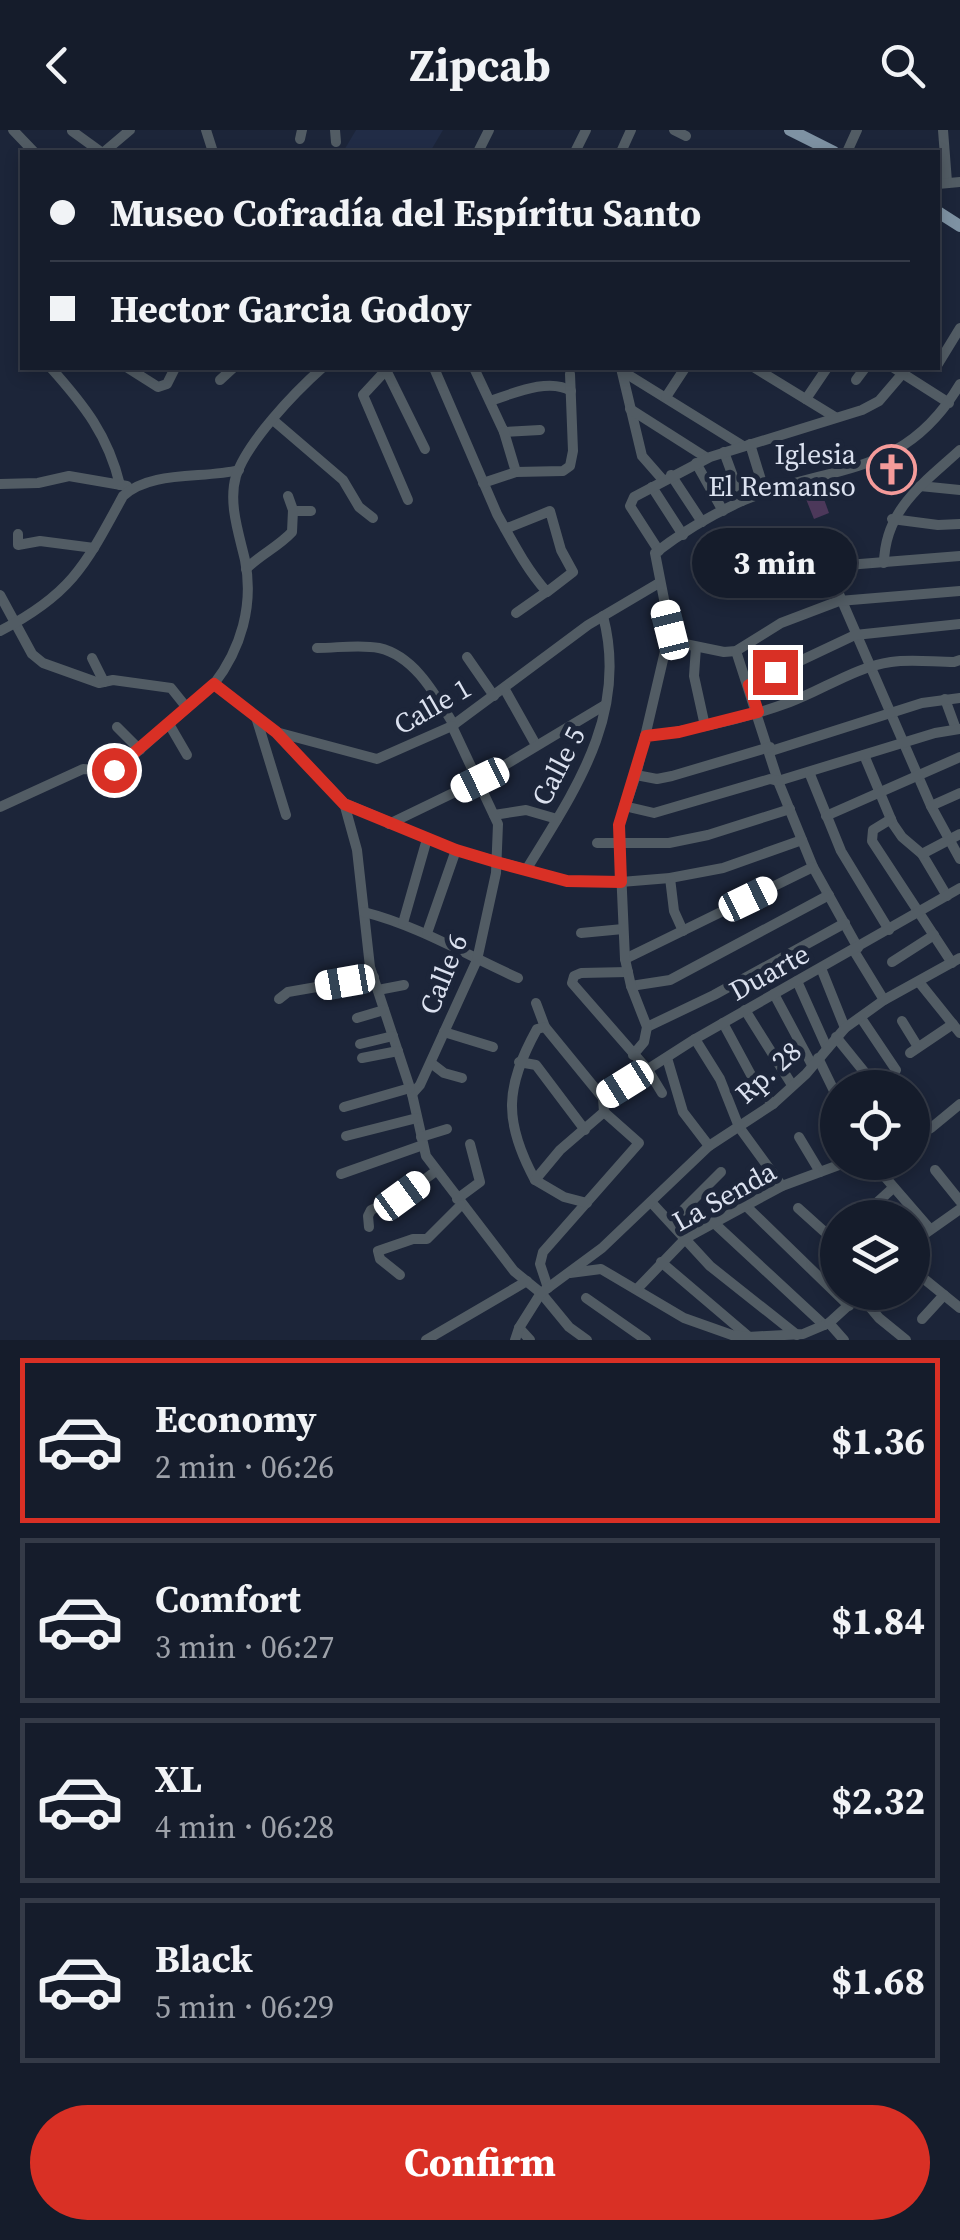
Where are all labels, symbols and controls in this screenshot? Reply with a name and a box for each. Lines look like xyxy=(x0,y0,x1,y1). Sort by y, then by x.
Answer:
text: Zipcab xyxy=(409,34,551,96)
icon: back xyxy=(30,38,85,93)
icon: search xyxy=(875,38,930,93)
text: Museo Cofradía del Espíritu Santo xyxy=(110,187,701,239)
text: Hector Garcia Godoy xyxy=(110,283,472,335)
place label: Iglesia El Remanso xyxy=(708,435,857,505)
church icon: Iglesia El Remanso xyxy=(865,444,917,496)
callout: 3 min xyxy=(692,527,858,597)
text: 3 min xyxy=(733,541,816,585)
car xyxy=(648,597,692,663)
route end xyxy=(753,650,798,695)
street label: Calle 1 xyxy=(386,669,478,743)
street label: Calle 5 xyxy=(522,720,594,812)
route start xyxy=(92,748,137,793)
car xyxy=(446,753,514,807)
car xyxy=(714,872,782,926)
street label: Calle 6 xyxy=(410,928,476,1020)
street label: Duarte xyxy=(722,935,816,1009)
car xyxy=(313,962,377,1002)
street label: Rp. 28 xyxy=(727,1032,809,1112)
car xyxy=(592,1055,658,1113)
map controls xyxy=(820,1070,930,1310)
button: locate xyxy=(820,1070,930,1180)
street label: La Senda xyxy=(665,1152,783,1240)
car xyxy=(369,1166,435,1226)
button: layers xyxy=(820,1200,930,1310)
text: Economy xyxy=(155,1393,317,1445)
icon: car xyxy=(35,1396,125,1486)
text: $1.36 xyxy=(831,1415,925,1467)
text: 2 min · 06:26 xyxy=(155,1445,334,1489)
text: Comfort xyxy=(155,1573,301,1625)
icon: car xyxy=(35,1576,125,1666)
text: $1.84 xyxy=(831,1595,925,1647)
text: 3 min · 06:27 xyxy=(155,1625,334,1669)
text: XL xyxy=(155,1753,202,1805)
icon: car xyxy=(35,1756,125,1846)
text: $2.32 xyxy=(831,1775,925,1827)
text: 4 min · 06:28 xyxy=(155,1805,334,1849)
text: Black xyxy=(155,1933,253,1985)
icon: car xyxy=(35,1936,125,2026)
text: $1.68 xyxy=(831,1955,925,2007)
text: 5 min · 06:29 xyxy=(155,1985,334,2029)
button: Confirm xyxy=(30,2105,930,2220)

